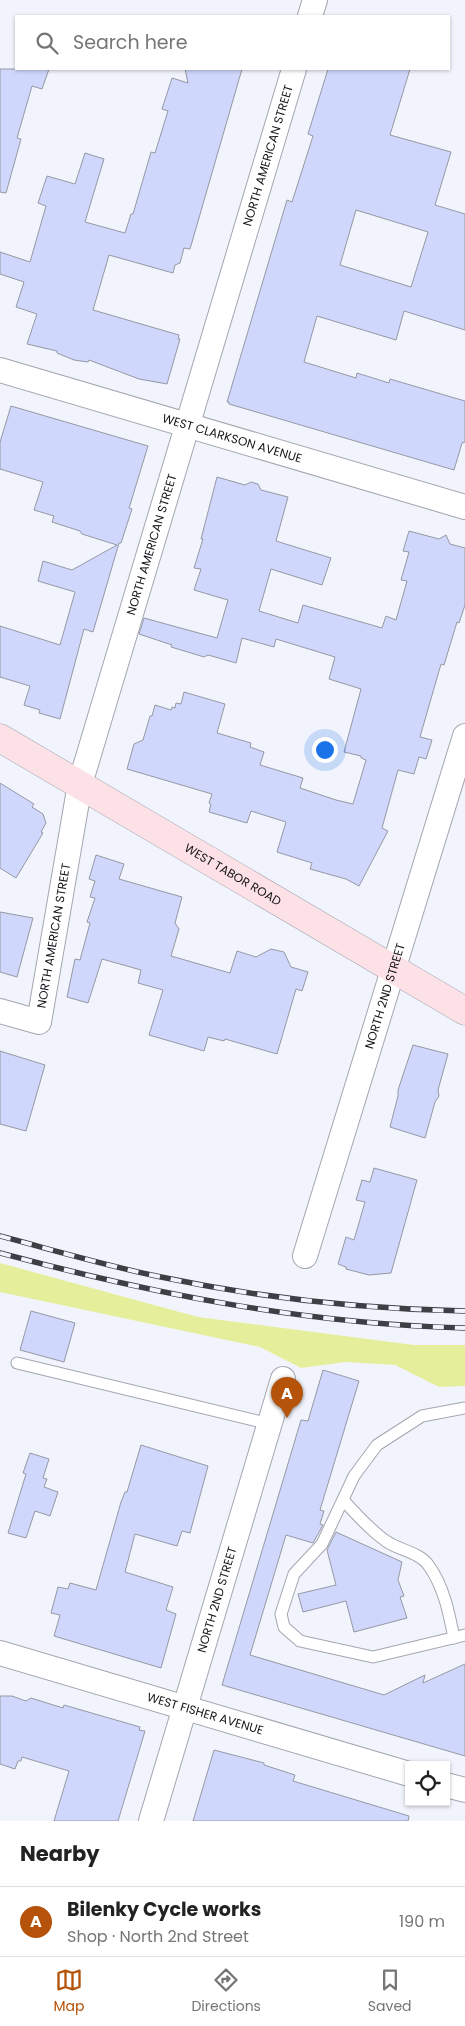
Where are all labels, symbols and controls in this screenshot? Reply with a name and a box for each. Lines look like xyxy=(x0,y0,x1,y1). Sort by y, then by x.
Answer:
search box xyxy=(15,15,450,70)
icon: search xyxy=(33,29,61,57)
text: Search here xyxy=(73,29,187,56)
street label: NORTH AMERICAN STREET xyxy=(238,82,297,228)
street label: WEST CLARKSON AVENUE xyxy=(160,409,304,467)
street label: NORTH AMERICAN STREET xyxy=(122,471,181,617)
your location xyxy=(312,737,338,763)
street label: WEST TABOR ROAD xyxy=(181,839,285,909)
street label: NORTH AMERICAN STREET xyxy=(33,861,74,1009)
street label: NORTH 2ND STREET xyxy=(360,940,409,1051)
pin: A xyxy=(271,1377,303,1418)
street label: NORTH 2ND STREET xyxy=(193,1544,241,1655)
street label: WEST FISHER AVENUE xyxy=(145,1688,266,1739)
map controls xyxy=(405,1761,450,1806)
button: locate xyxy=(405,1761,450,1806)
text: Nearby xyxy=(20,1839,100,1868)
text: Bilenky Cycle works xyxy=(67,1896,261,1923)
text: A xyxy=(30,1910,42,1933)
text: 190 m xyxy=(399,1910,445,1933)
text: Shop · North 2nd Street xyxy=(67,1925,249,1948)
tab: Map xyxy=(53,1966,84,2017)
tab: Directions xyxy=(191,1966,261,2017)
tab: Saved xyxy=(368,1966,412,2017)

